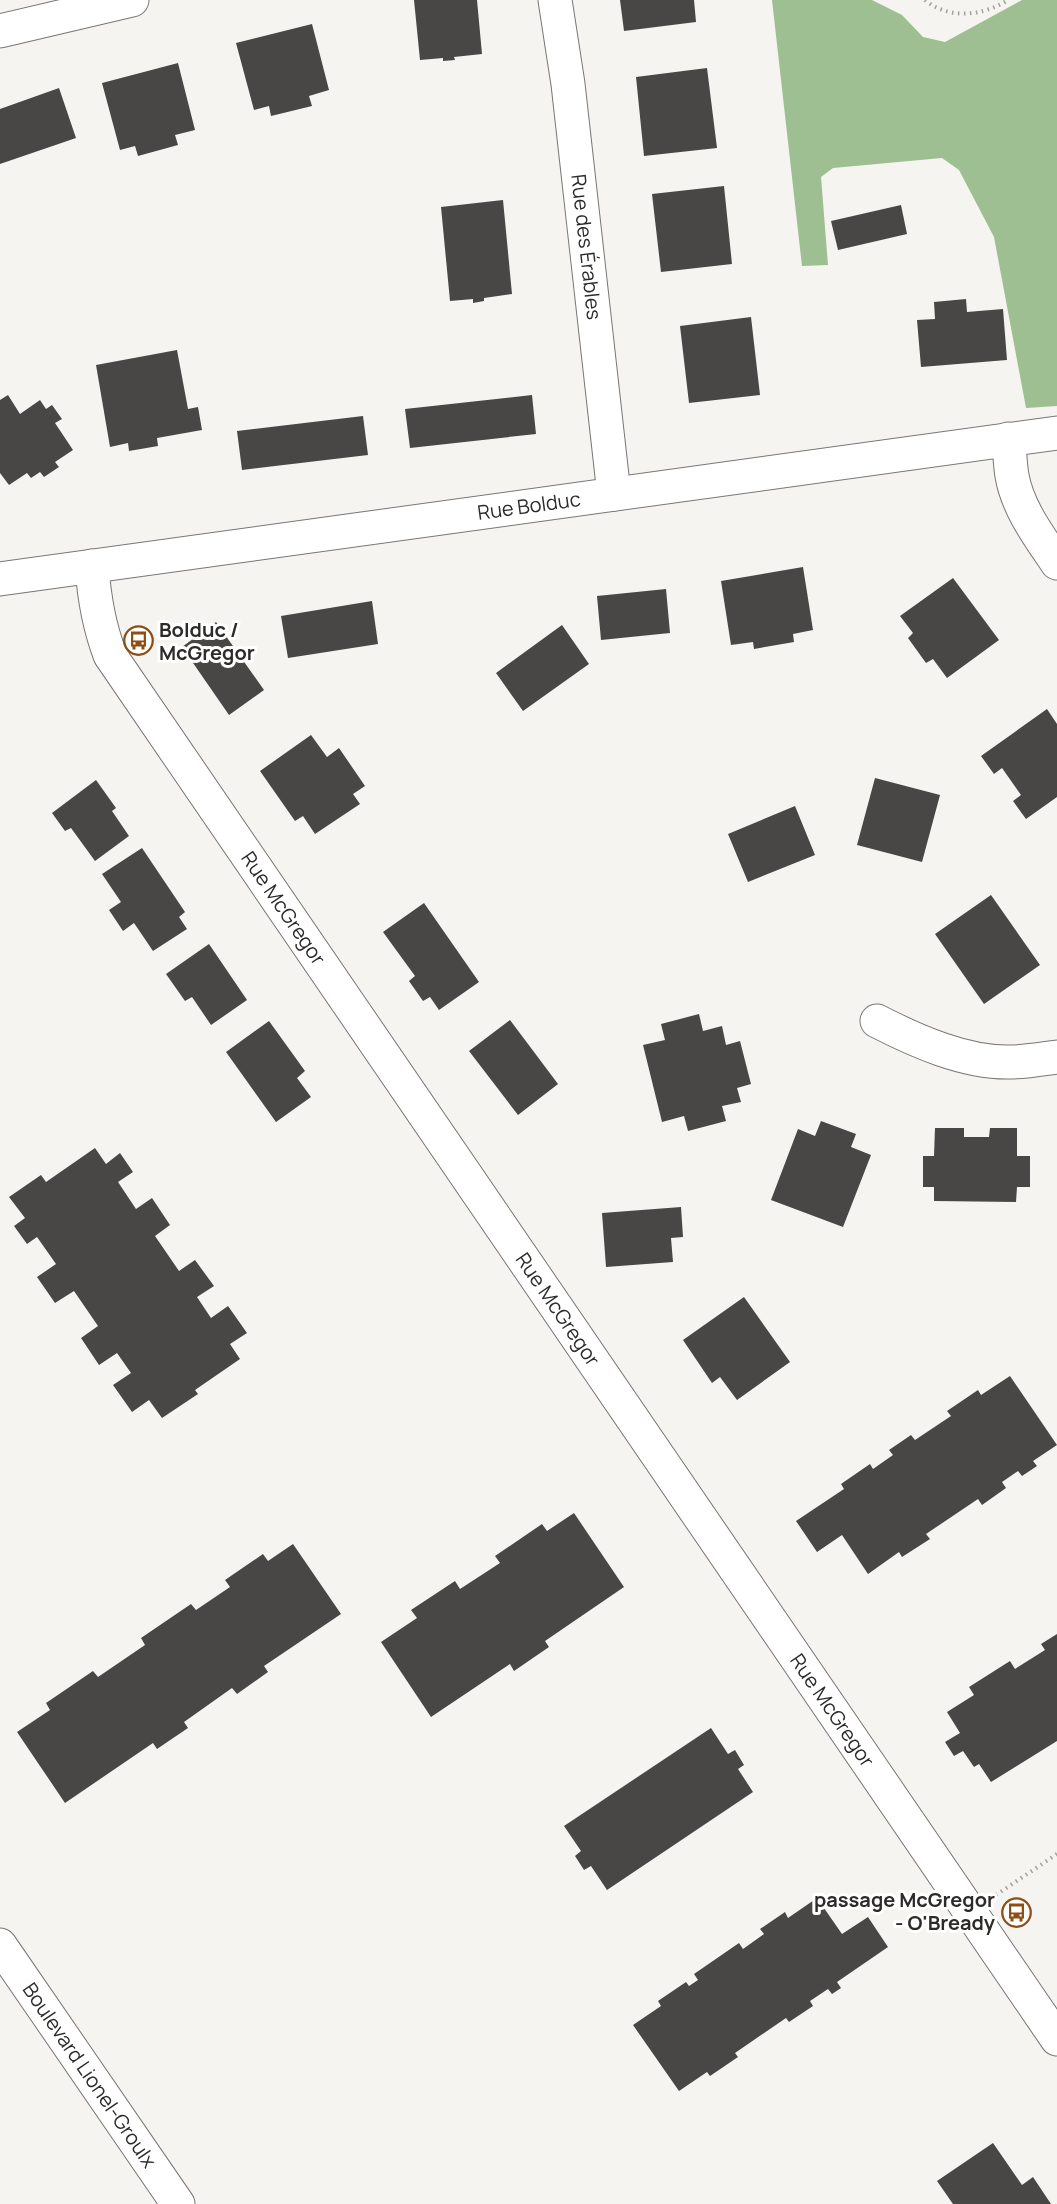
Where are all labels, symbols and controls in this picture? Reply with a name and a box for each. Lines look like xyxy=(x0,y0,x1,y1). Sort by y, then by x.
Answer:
street label: Rue des Érables xyxy=(565,173,608,321)
street label: Rue Bolduc xyxy=(476,485,582,526)
place label: Bolduc / McGregor xyxy=(159,616,255,666)
bus stop icon: Bolduc / McGregor xyxy=(122,625,154,657)
street label: Rue McGregor xyxy=(235,846,332,970)
street label: Rue McGregor xyxy=(510,1247,607,1371)
street label: Rue McGregor xyxy=(784,1648,881,1772)
place label: passage McGregor - O'Bready xyxy=(814,1886,996,1936)
bus stop icon: passage McGregor - O'Bready xyxy=(1000,1896,1032,1928)
street label: Boulevard Lionel-Groulx xyxy=(17,1977,163,2173)

